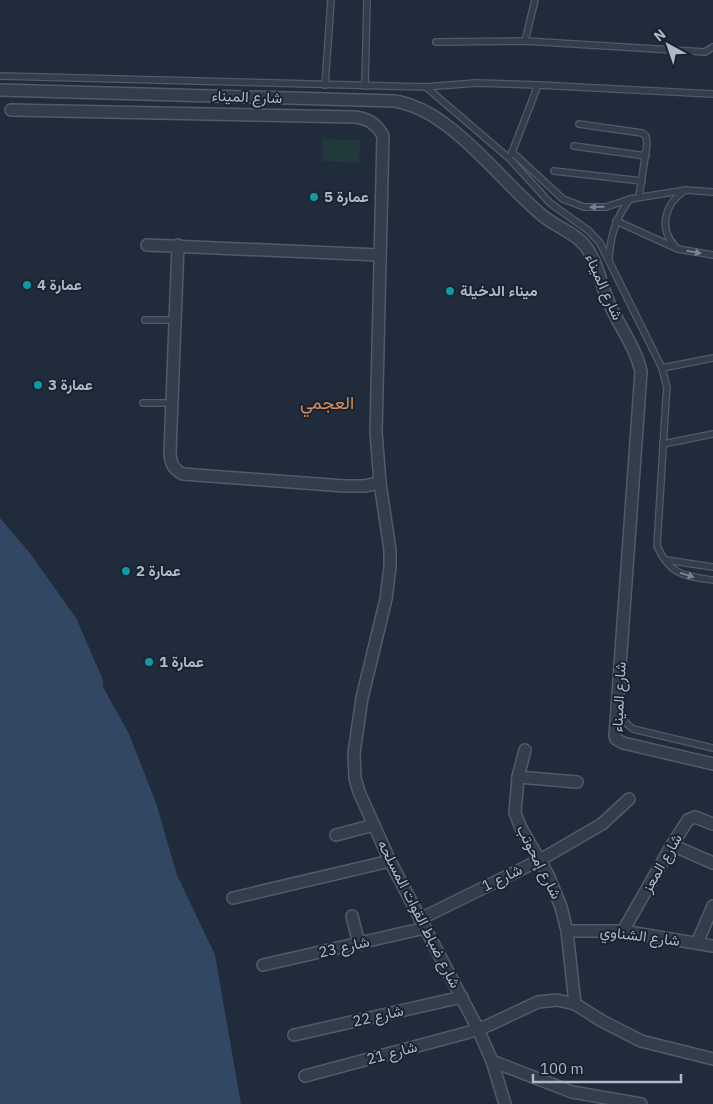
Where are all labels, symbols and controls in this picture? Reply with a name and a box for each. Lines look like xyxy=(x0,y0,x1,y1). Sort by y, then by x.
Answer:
north arrow xyxy=(643,20,693,70)
text: N xyxy=(650,25,669,45)
street label: شارع الميناء xyxy=(211,86,283,109)
place label: عمارة 5 xyxy=(324,187,369,206)
marker: عمارة 5 xyxy=(308,191,320,203)
one-way arrow xyxy=(588,204,604,212)
one-way arrow xyxy=(686,248,702,256)
street label: شارع الميناء xyxy=(580,251,628,324)
place label: عمارة 4 xyxy=(37,275,82,294)
marker: عمارة 4 xyxy=(21,279,33,291)
place label: ميناء الدخيلة xyxy=(460,281,538,300)
marker: ميناء الدخيلة xyxy=(444,285,456,297)
place label: عمارة 3 xyxy=(48,375,93,394)
marker: عمارة 3 xyxy=(32,379,44,391)
district label: العجمي xyxy=(300,391,354,418)
place label: عمارة 2 xyxy=(136,561,181,580)
marker: عمارة 2 xyxy=(120,565,132,577)
one-way arrow xyxy=(680,571,695,579)
place label: عمارة 1 xyxy=(159,652,204,671)
marker: عمارة 1 xyxy=(143,656,155,668)
street label: شارع الميناء xyxy=(607,661,632,733)
street label: شارع إمحوتب xyxy=(511,822,566,903)
street label: شارع المعز xyxy=(637,830,688,897)
street label: شارع ضباط القوات المسلحه xyxy=(372,836,465,992)
street label: شارع 1 xyxy=(478,860,526,897)
street label: شارع الشناوي xyxy=(599,921,681,954)
street label: شارع 23 xyxy=(317,931,372,964)
street label: شارع 22 xyxy=(351,1000,406,1033)
street label: شارع 21 xyxy=(364,1037,420,1070)
scale bar xyxy=(533,1052,680,1084)
text: 100 m xyxy=(540,1059,584,1078)

